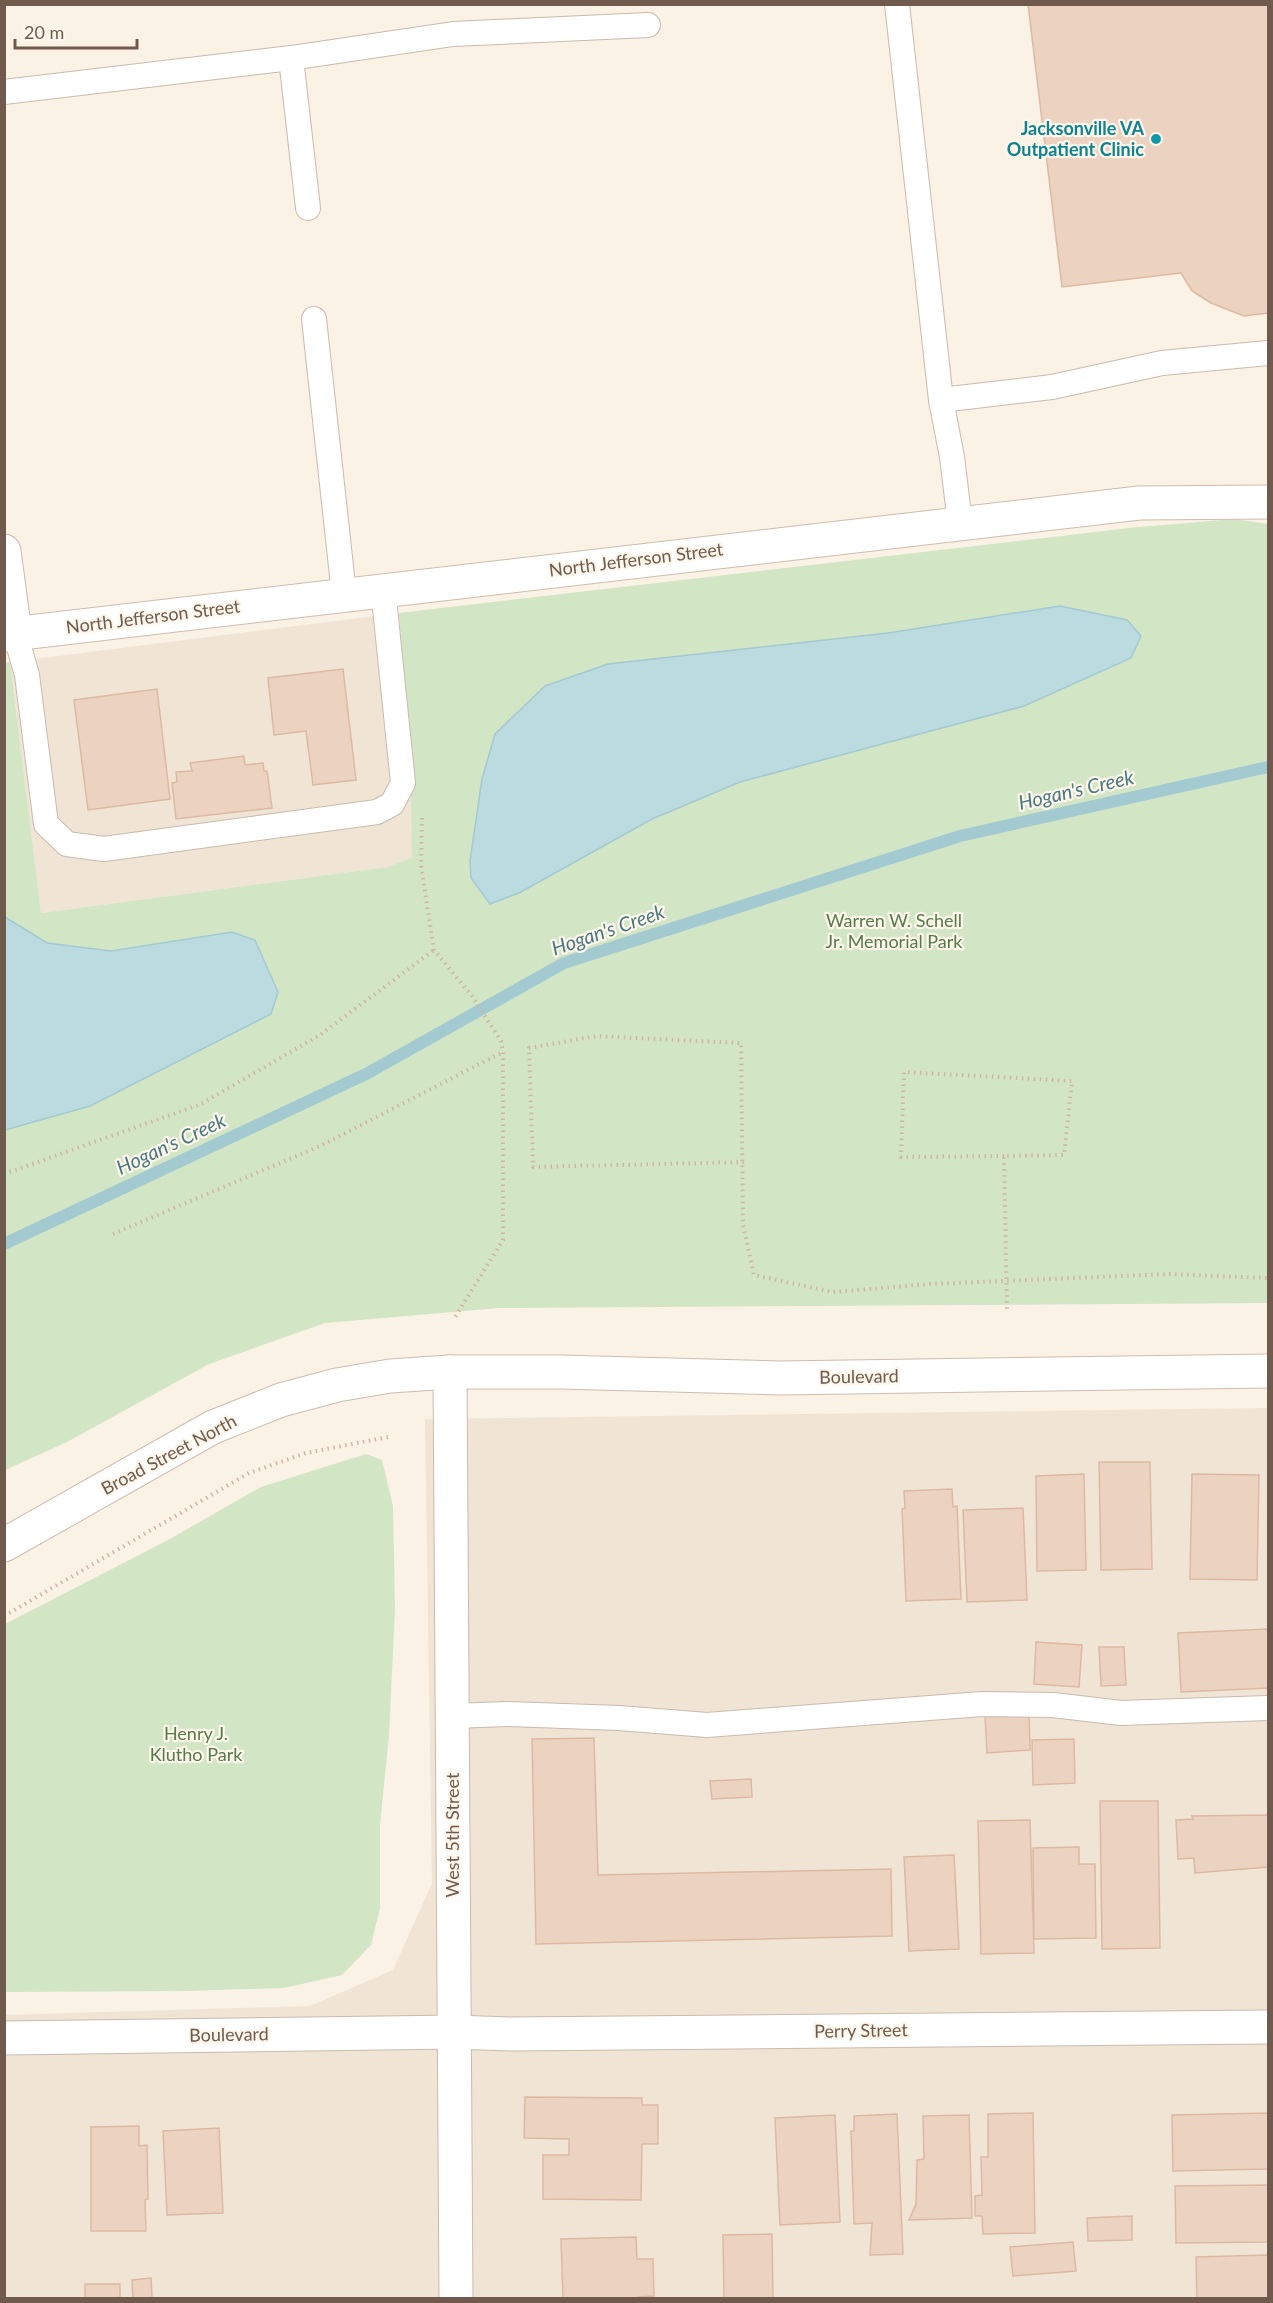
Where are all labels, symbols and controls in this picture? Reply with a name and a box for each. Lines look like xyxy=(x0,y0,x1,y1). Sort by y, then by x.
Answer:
scale bar xyxy=(15,12,136,50)
text: 20 m xyxy=(24,21,64,43)
place label: Jacksonville VA Outpatient Clinic xyxy=(1007,117,1144,160)
marker: Jacksonville VA Outpatient Clinic xyxy=(1149,132,1163,146)
street label: North Jefferson Street xyxy=(548,537,725,581)
street label: North Jefferson Street xyxy=(65,594,242,638)
water label: Hogan's Creek xyxy=(1016,764,1136,814)
water label: Hogan's Creek xyxy=(548,898,668,960)
park label: Warren W. Schell Jr. Memorial Park xyxy=(826,909,963,952)
water label: Hogan's Creek xyxy=(112,1107,229,1179)
street label: Boulevard xyxy=(819,1364,899,1388)
street label: Broad Street North xyxy=(97,1409,240,1499)
park label: Henry J. Klutho Park xyxy=(150,1722,243,1765)
street label: West 5th Street xyxy=(441,1772,463,1897)
street label: Perry Street xyxy=(814,2018,909,2042)
street label: Boulevard xyxy=(189,2022,269,2046)

